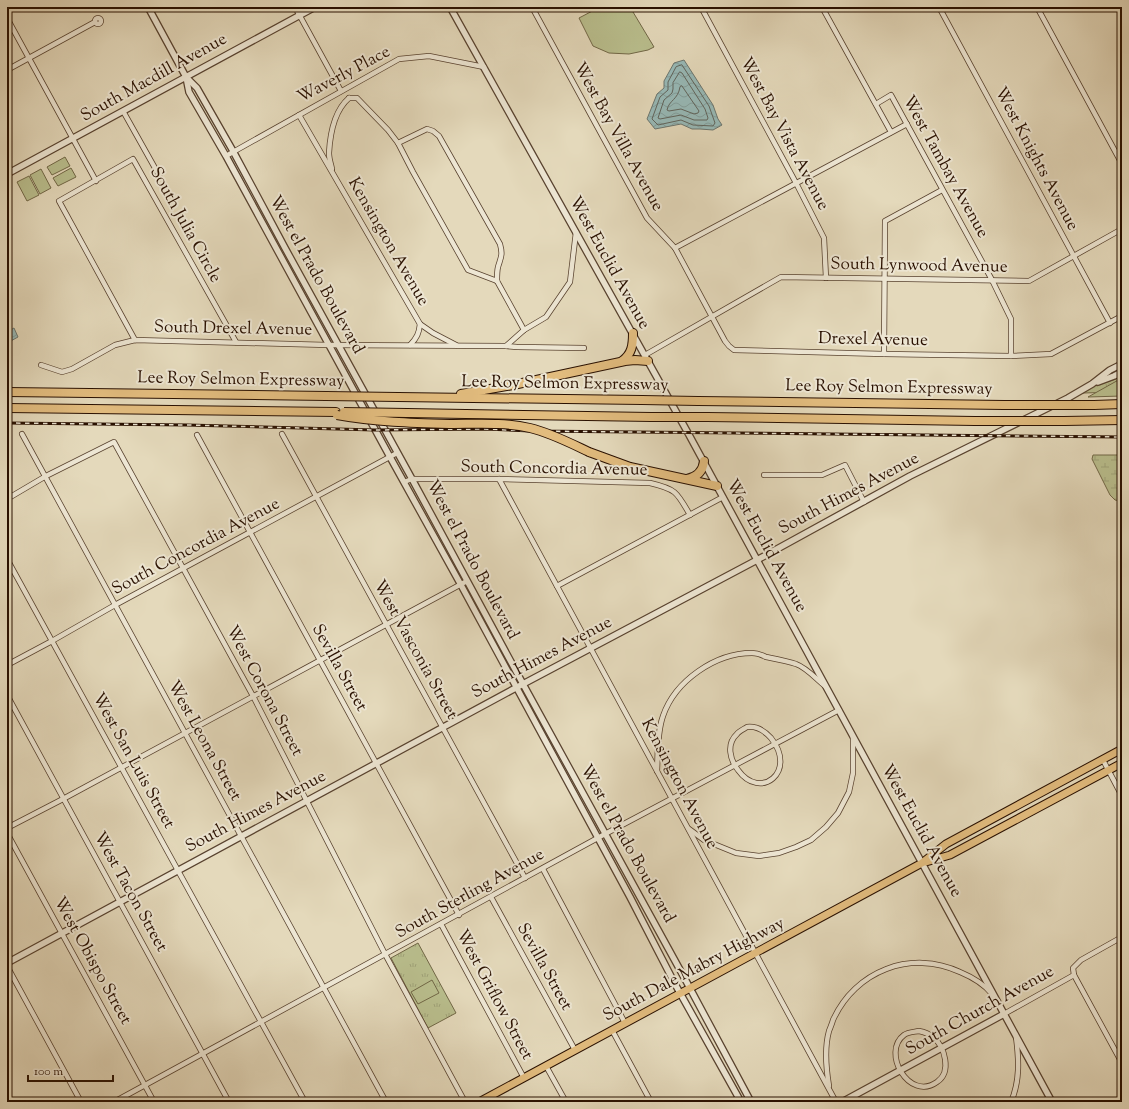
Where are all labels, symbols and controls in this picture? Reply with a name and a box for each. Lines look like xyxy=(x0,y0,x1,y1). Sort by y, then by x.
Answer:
street label: South Macdill Avenue xyxy=(77,28,232,128)
street label: Waverly Place xyxy=(293,40,395,110)
street label: West Bay Vista Avenue xyxy=(734,53,835,215)
street label: West Bay Villa Avenue xyxy=(567,58,669,216)
street label: West Knights Avenue xyxy=(988,83,1084,235)
street label: West Tambay Avenue xyxy=(896,92,994,243)
street label: South Julia Circle xyxy=(143,163,227,287)
street label: Kensington Avenue xyxy=(341,173,435,311)
street label: West el Prado Boulevard xyxy=(262,191,370,359)
street label: West Euclid Avenue xyxy=(563,192,656,334)
street label: South Lynwood Avenue xyxy=(830,252,1008,280)
street label: South Drexel Avenue xyxy=(154,316,312,342)
street label: Drexel Avenue xyxy=(818,327,928,353)
street label: Lee Roy Selmon Expressway xyxy=(137,366,345,394)
street label: Lee Roy Selmon Expressway xyxy=(461,370,669,398)
street label: Lee Roy Selmon Expressway xyxy=(785,374,993,402)
street label: South Himes Avenue xyxy=(775,447,923,541)
street label: South Concordia Avenue xyxy=(460,455,648,483)
street label: West Euclid Avenue xyxy=(720,475,813,617)
street label: West el Prado Boulevard xyxy=(420,476,524,644)
street label: South Concordia Avenue xyxy=(108,492,284,602)
street label: West Vasconia Street xyxy=(367,576,463,724)
street label: South Himes Avenue xyxy=(468,611,616,705)
street label: Sevilla Street xyxy=(305,620,373,716)
street label: West Corona Street xyxy=(219,621,309,761)
street label: West Leona Street xyxy=(161,677,247,806)
street label: West San Luis Street xyxy=(86,689,180,833)
street label: Kensington Avenue xyxy=(634,714,724,854)
street label: West el Prado Boulevard xyxy=(573,760,681,928)
street label: West Euclid Avenue xyxy=(875,760,968,902)
street label: South Himes Avenue xyxy=(182,765,330,859)
street label: West Tacon Street xyxy=(87,828,173,957)
street label: South Sterling Avenue xyxy=(391,843,549,945)
street label: West Obispo Street xyxy=(47,893,137,1029)
street label: South Dale Mabry Highway xyxy=(599,912,789,1028)
street label: Sevilla Street xyxy=(510,919,578,1015)
street label: West Griflow Street xyxy=(449,926,539,1065)
street label: South Church Avenue xyxy=(901,960,1059,1062)
scale bar xyxy=(28,1057,113,1083)
text: 100 m xyxy=(34,1063,63,1081)

